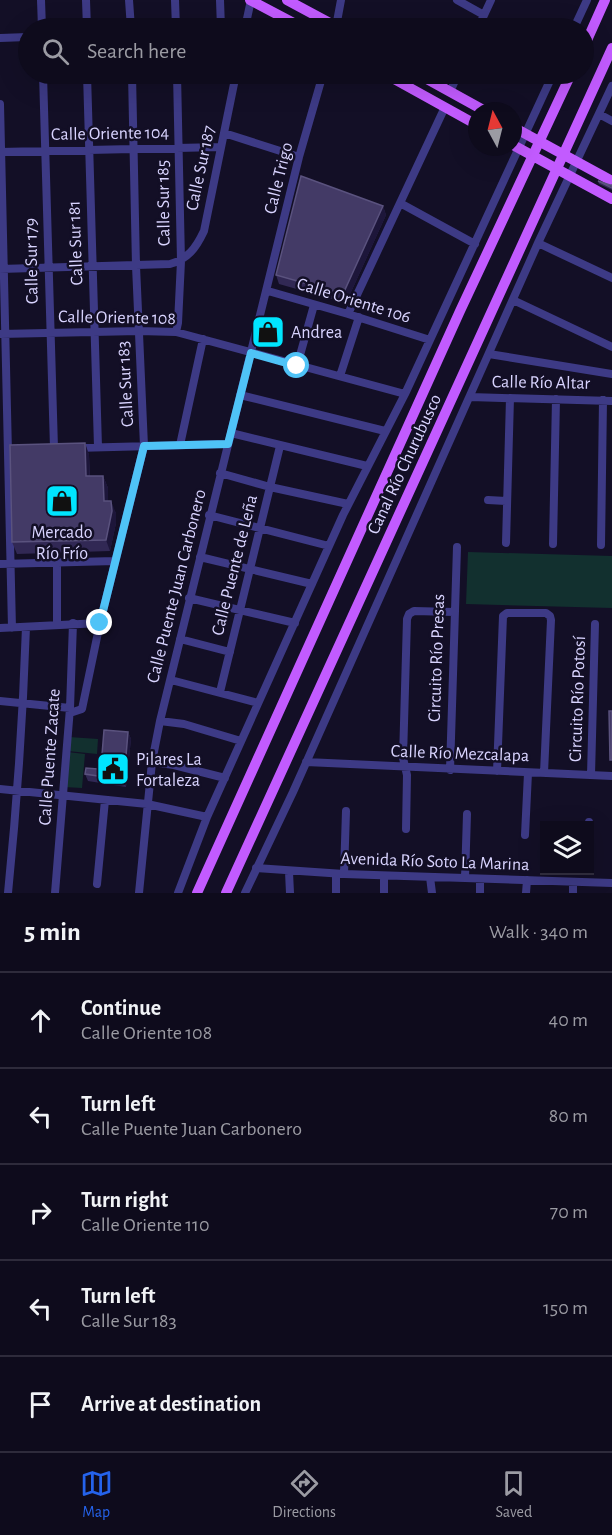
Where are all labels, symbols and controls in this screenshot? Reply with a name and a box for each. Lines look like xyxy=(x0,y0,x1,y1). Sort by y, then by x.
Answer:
search box xyxy=(18,18,594,84)
icon: search xyxy=(39,35,72,68)
text: Search here xyxy=(87,40,186,62)
north arrow xyxy=(468,102,522,156)
street label: Calle Oriente 104 xyxy=(51,124,170,144)
street label: Calle Sur 187 xyxy=(183,124,219,212)
street label: Calle Trigo xyxy=(261,140,297,216)
street label: Calle Sur 185 xyxy=(154,160,174,246)
street label: Calle Sur 181 xyxy=(66,200,86,286)
street label: Calle Sur 179 xyxy=(22,218,42,304)
street label: Calle Oriente 106 xyxy=(295,275,413,327)
street label: Calle Oriente 108 xyxy=(58,308,176,328)
shop icon: Andrea xyxy=(250,314,286,350)
place label: Andrea xyxy=(291,324,342,342)
street label: Calle Sur 183 xyxy=(115,340,137,427)
route start xyxy=(283,352,309,378)
street label: Calle Río Altar xyxy=(492,373,591,393)
street label: Canal Río Churubusco xyxy=(365,391,445,537)
shop icon: Mercado Río Frío xyxy=(44,483,80,519)
street label: Calle Puente Juan Carbonero xyxy=(144,487,210,685)
street label: Calle Puente de Leña xyxy=(209,493,261,637)
place label: Mercado Río Frío xyxy=(31,524,93,563)
street label: Circuito Río Presas xyxy=(426,594,448,722)
route end xyxy=(86,609,112,635)
street label: Circuito Río Potosí xyxy=(567,635,589,762)
street label: Calle Puente Zacate xyxy=(36,688,64,826)
street label: Calle Río Mezcalapa xyxy=(390,743,530,765)
public building icon: Pilares La Fortaleza xyxy=(95,751,131,787)
place label: Pilares La Fortaleza xyxy=(136,751,202,790)
map controls xyxy=(540,821,594,875)
button: layers xyxy=(540,821,594,875)
street label: Avenida Río Soto La Marina xyxy=(340,850,530,874)
text: 5 min xyxy=(24,919,81,945)
text: Walk · 340 m xyxy=(489,922,588,942)
text: Continue xyxy=(81,997,161,1019)
icon: ahead xyxy=(24,1004,57,1037)
text: 40 m xyxy=(549,1010,588,1030)
text: Calle Oriente 108 xyxy=(81,1023,212,1043)
text: Turn left xyxy=(81,1093,155,1115)
icon: left xyxy=(24,1100,57,1133)
text: 80 m xyxy=(549,1106,588,1126)
text: Calle Puente Juan Carbonero xyxy=(81,1119,302,1139)
text: Turn right xyxy=(81,1189,168,1211)
icon: right xyxy=(24,1196,57,1229)
text: 70 m xyxy=(550,1202,588,1222)
text: Calle Oriente 110 xyxy=(81,1215,210,1235)
text: Turn left xyxy=(81,1285,155,1307)
icon: left xyxy=(24,1292,57,1325)
text: 150 m xyxy=(543,1298,588,1318)
text: Calle Sur 183 xyxy=(81,1311,177,1331)
icon: arrive xyxy=(24,1388,57,1421)
text: Arrive at destination xyxy=(81,1393,261,1415)
tab: Map xyxy=(80,1467,113,1522)
tab: Directions xyxy=(272,1467,336,1522)
tab: Saved xyxy=(496,1467,532,1522)

